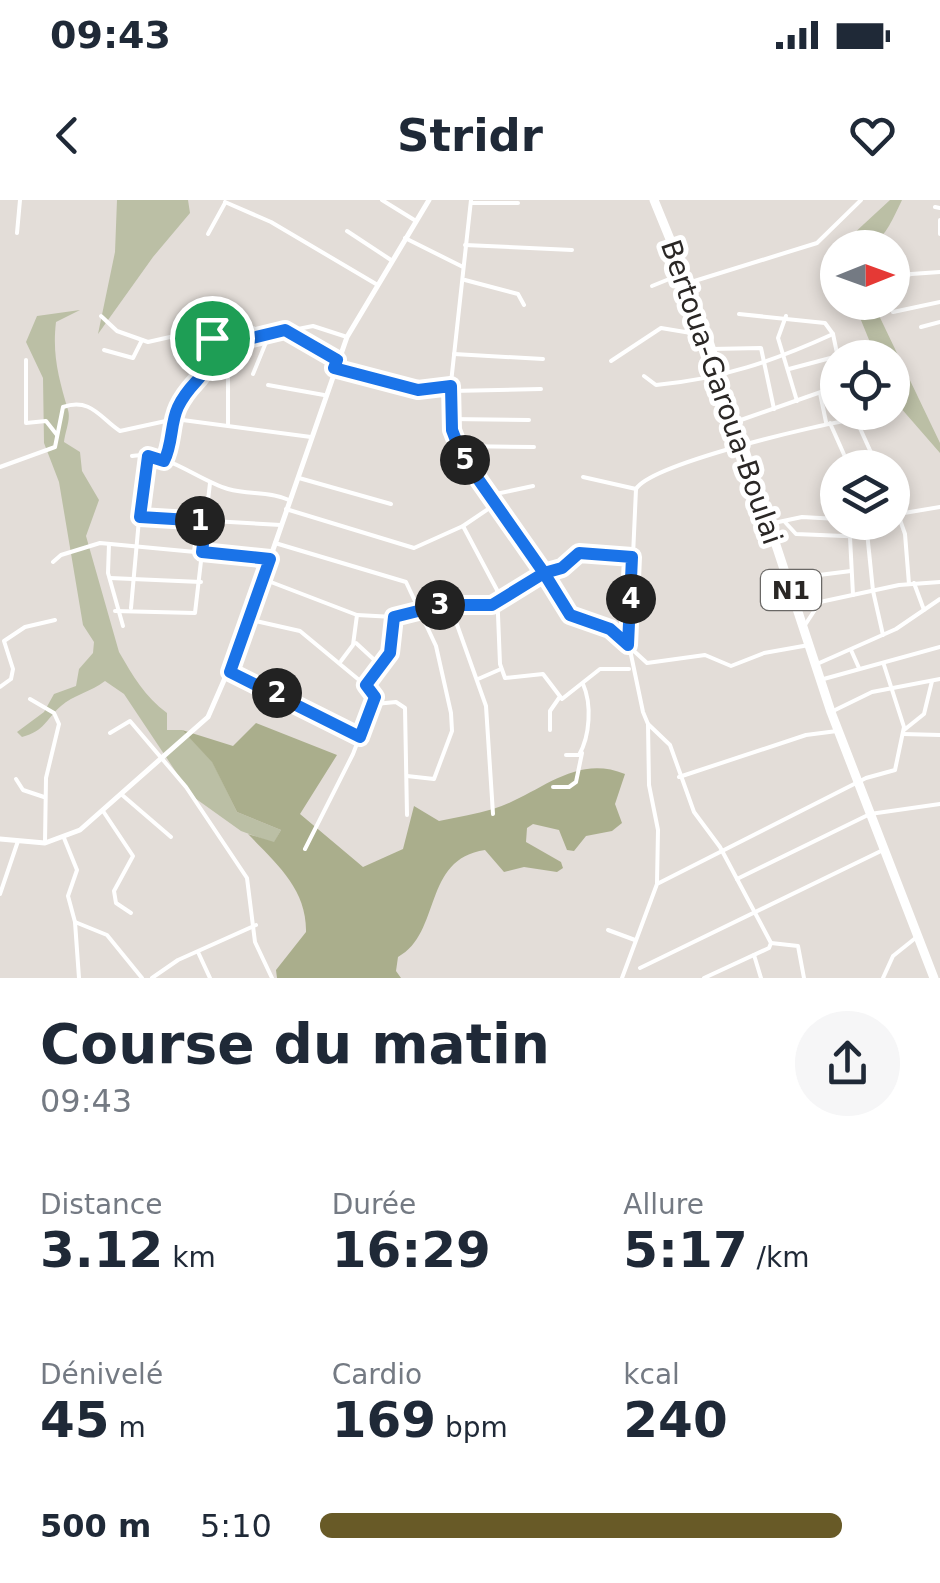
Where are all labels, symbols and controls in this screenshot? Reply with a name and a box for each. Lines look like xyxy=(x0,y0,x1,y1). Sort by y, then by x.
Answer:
text: 09:43 xyxy=(50,13,171,57)
icon: back xyxy=(40,108,95,163)
icon: heart xyxy=(845,108,900,163)
text: Stridr xyxy=(397,109,543,162)
north arrow xyxy=(820,230,910,320)
map controls xyxy=(820,230,910,540)
street label: Bertoua-Garoua-Boulai xyxy=(654,236,789,549)
pin xyxy=(170,296,255,381)
icon: arrive xyxy=(185,311,240,366)
button: locate xyxy=(820,340,910,430)
pin: 5 xyxy=(440,435,490,485)
text: 5 xyxy=(455,443,475,476)
button: layers xyxy=(820,450,910,540)
pin: 1 xyxy=(175,496,225,546)
text: 1 xyxy=(190,504,210,537)
road number: N1 xyxy=(761,570,821,610)
pin: 4 xyxy=(606,574,656,624)
pin: 3 xyxy=(415,580,465,630)
text: 4 xyxy=(621,582,641,615)
text: 3 xyxy=(430,588,450,621)
pin: 2 xyxy=(252,668,302,718)
text: 2 xyxy=(267,676,287,709)
button: share xyxy=(795,1011,900,1116)
text: Course du matin xyxy=(40,1012,550,1076)
text: 09:43 xyxy=(40,1082,132,1120)
text: Distance xyxy=(40,1188,162,1221)
text: Durée xyxy=(332,1188,416,1221)
text: Allure xyxy=(623,1188,704,1221)
text: 3.12 xyxy=(40,1221,163,1279)
text: 16:29 xyxy=(332,1221,491,1279)
text: 5:17 xyxy=(623,1221,748,1279)
text: km xyxy=(163,1241,216,1274)
text: /km xyxy=(748,1241,810,1274)
text: Dénivelé xyxy=(40,1358,163,1391)
text: Cardio xyxy=(332,1358,422,1391)
text: kcal xyxy=(623,1358,680,1391)
text: 45 xyxy=(40,1391,110,1449)
text: 169 xyxy=(332,1391,436,1449)
text: 240 xyxy=(623,1391,728,1449)
text: m xyxy=(110,1411,146,1444)
text: bpm xyxy=(436,1411,508,1444)
text: 500 m xyxy=(40,1507,151,1545)
text: 5:10 xyxy=(200,1507,272,1545)

